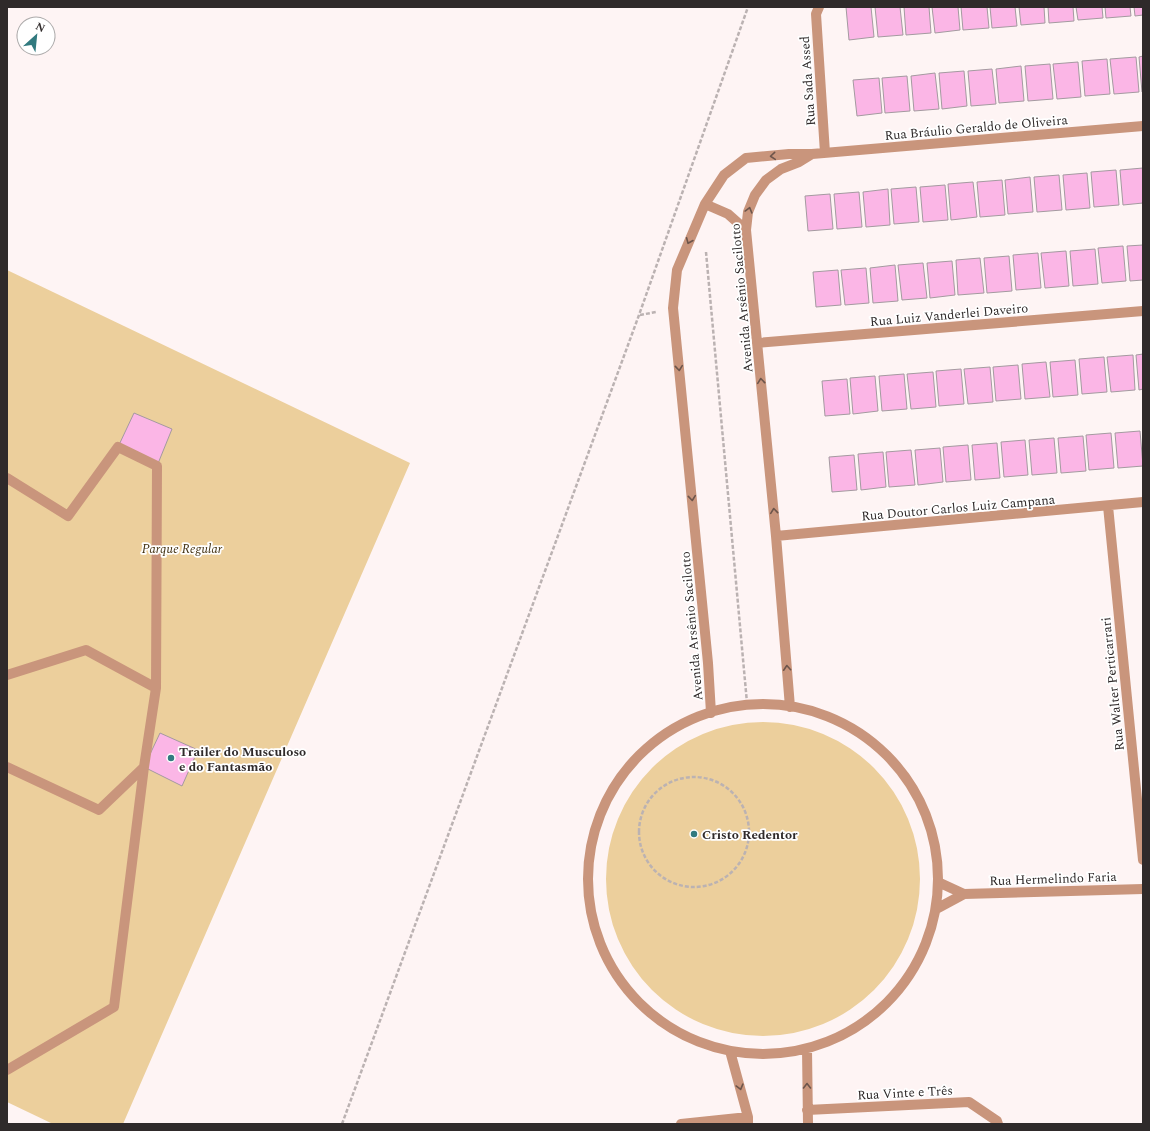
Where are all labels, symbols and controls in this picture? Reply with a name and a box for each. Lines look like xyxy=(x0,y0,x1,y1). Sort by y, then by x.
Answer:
north arrow xyxy=(16,16,56,56)
text: N xyxy=(32,18,48,37)
street label: Rua Sada Assed xyxy=(795,35,821,127)
street label: Rua Bráulio Geraldo de Oliveira xyxy=(884,110,1069,146)
one-way arrow xyxy=(770,151,776,160)
one-way arrow xyxy=(744,207,753,214)
street label: Avenida Arsênio Sacilotto xyxy=(726,222,758,373)
one-way arrow xyxy=(686,237,694,245)
street label: Rua Luiz Vanderlei Daveiro xyxy=(869,298,1029,332)
one-way arrow xyxy=(674,365,683,371)
one-way arrow xyxy=(757,378,766,384)
street label: Rua Doutor Carlos Luiz Campana xyxy=(860,490,1056,526)
one-way arrow xyxy=(687,495,696,501)
one-way arrow xyxy=(769,508,778,514)
park label: Parque Regular xyxy=(142,539,223,559)
street label: Avenida Arsênio Sacilotto xyxy=(676,550,708,701)
street label: Rua Walter Perticarrari xyxy=(1096,616,1130,752)
one-way arrow xyxy=(782,665,791,671)
place label: Trailer do Musculoso e do Fantasmão xyxy=(179,742,306,777)
marker: Trailer do Musculoso e do Fantasmão xyxy=(166,753,176,763)
place label: Cristo Redentor xyxy=(702,825,798,845)
marker: Cristo Redentor xyxy=(689,829,699,839)
street label: Rua Hermelindo Faria xyxy=(989,867,1118,891)
street label: Rua Vinte e Três xyxy=(857,1081,953,1105)
one-way arrow xyxy=(803,1083,811,1089)
one-way arrow xyxy=(735,1084,743,1091)

